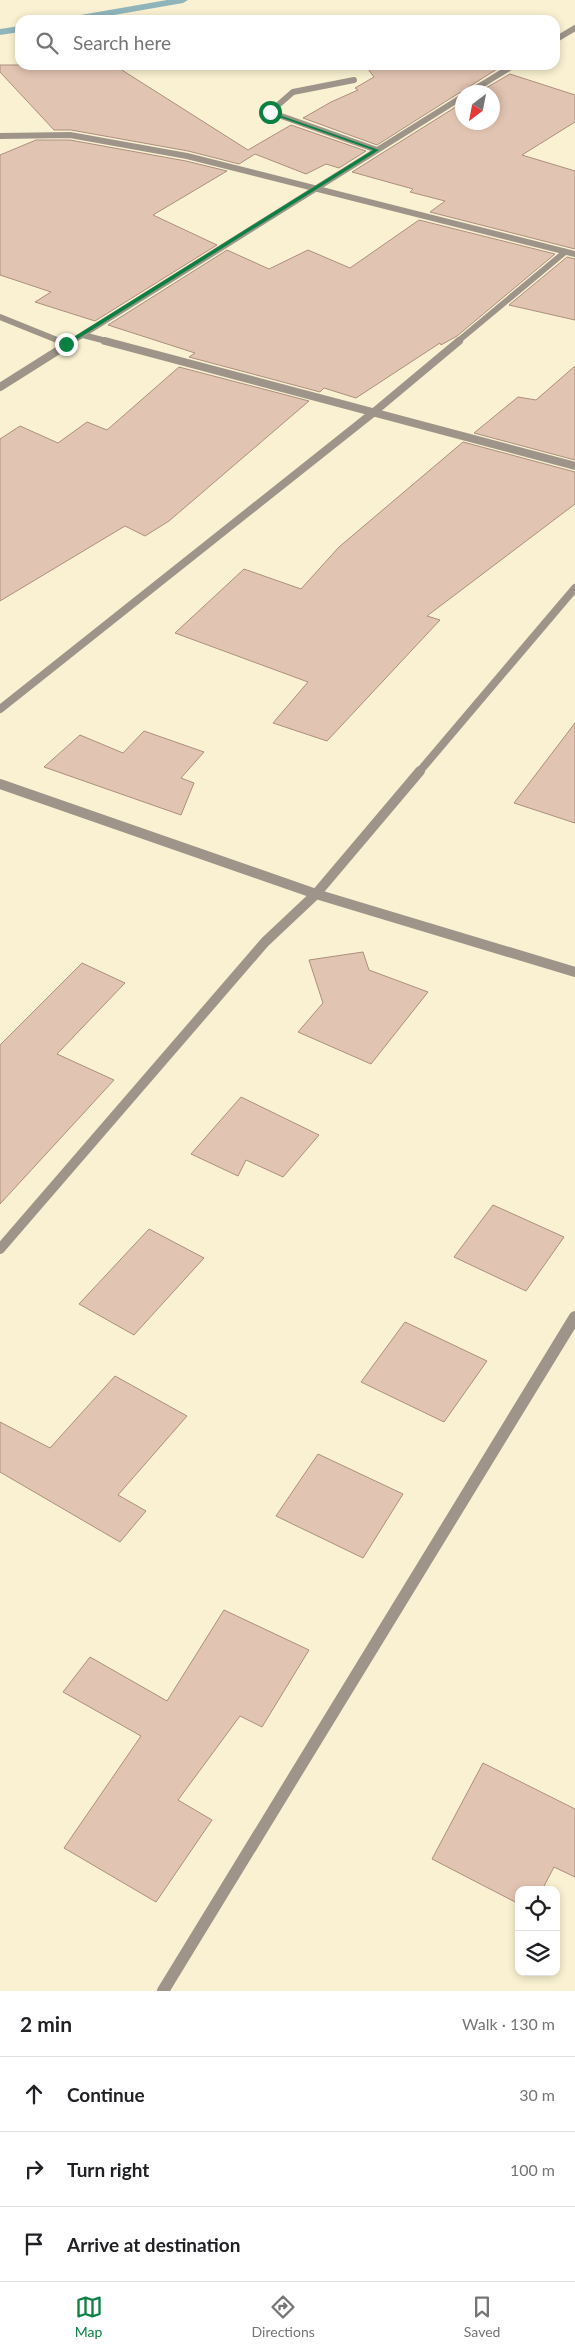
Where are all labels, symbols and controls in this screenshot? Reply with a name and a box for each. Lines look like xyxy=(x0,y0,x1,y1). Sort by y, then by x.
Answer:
search box xyxy=(15,15,560,70)
icon: search xyxy=(33,29,61,57)
text: Search here xyxy=(73,31,171,54)
north arrow xyxy=(455,85,500,130)
route start xyxy=(259,101,282,124)
route end xyxy=(55,333,78,356)
map controls xyxy=(515,1886,560,1976)
button: locate xyxy=(515,1886,560,1931)
button: layers xyxy=(515,1931,560,1976)
text: 2 min xyxy=(20,2011,72,2036)
text: Walk · 130 m xyxy=(462,2014,555,2033)
icon: ahead xyxy=(20,2080,48,2108)
text: Continue xyxy=(67,2083,145,2106)
text: 30 m xyxy=(519,2085,555,2104)
icon: right xyxy=(20,2155,48,2183)
text: Turn right xyxy=(67,2158,149,2181)
text: 100 m xyxy=(510,2160,555,2179)
icon: arrive xyxy=(20,2230,48,2258)
text: Arrive at destination xyxy=(67,2233,240,2256)
tab: Map xyxy=(75,2293,103,2340)
tab: Directions xyxy=(252,2293,315,2340)
tab: Saved xyxy=(464,2293,500,2340)

